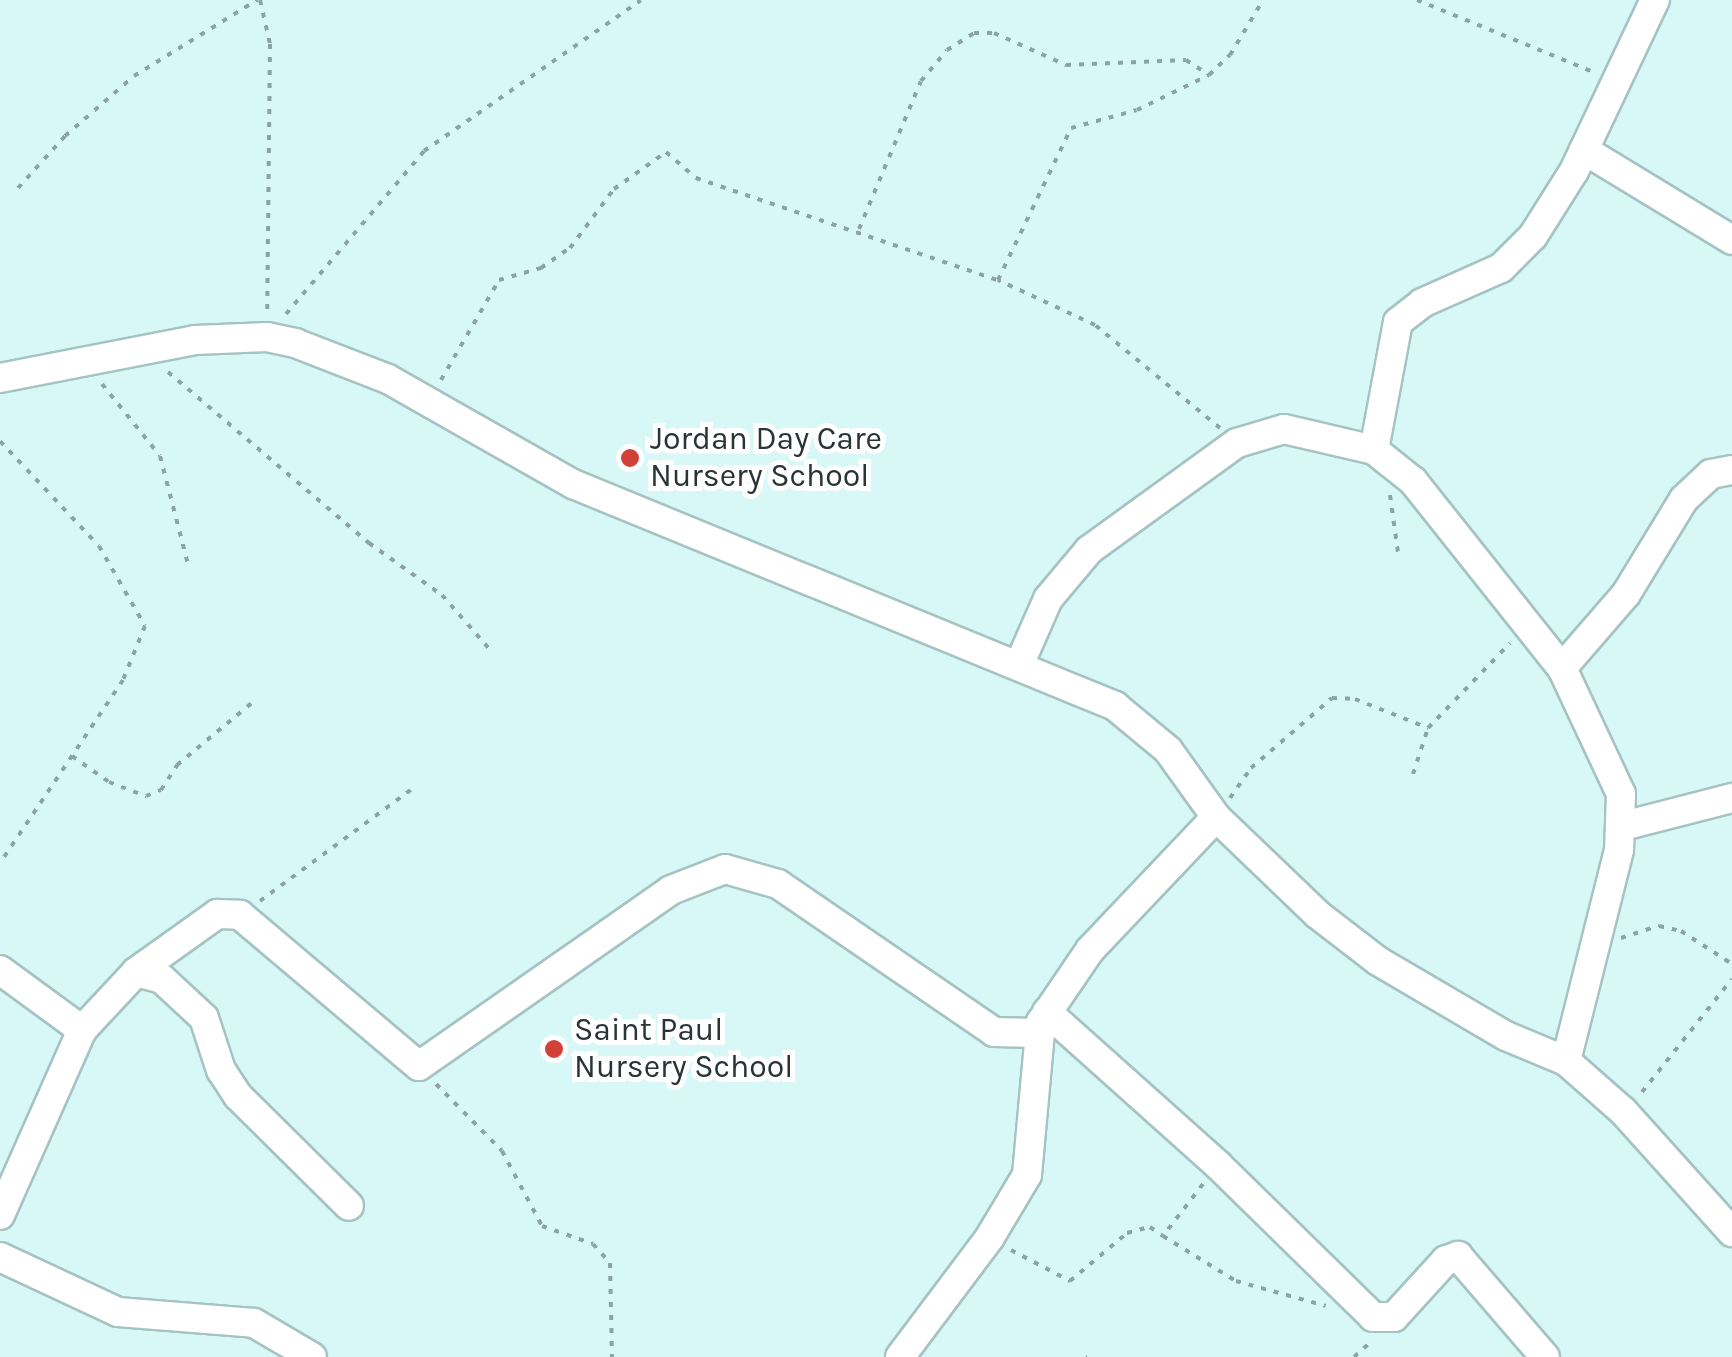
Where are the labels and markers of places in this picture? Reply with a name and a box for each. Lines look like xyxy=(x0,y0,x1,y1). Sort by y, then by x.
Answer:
place label: Jordan Day Care Nursery School xyxy=(650,421,882,496)
marker: Jordan Day Care Nursery School xyxy=(619,447,641,469)
place label: Saint Paul Nursery School xyxy=(574,1012,793,1087)
marker: Saint Paul Nursery School xyxy=(543,1038,565,1060)

